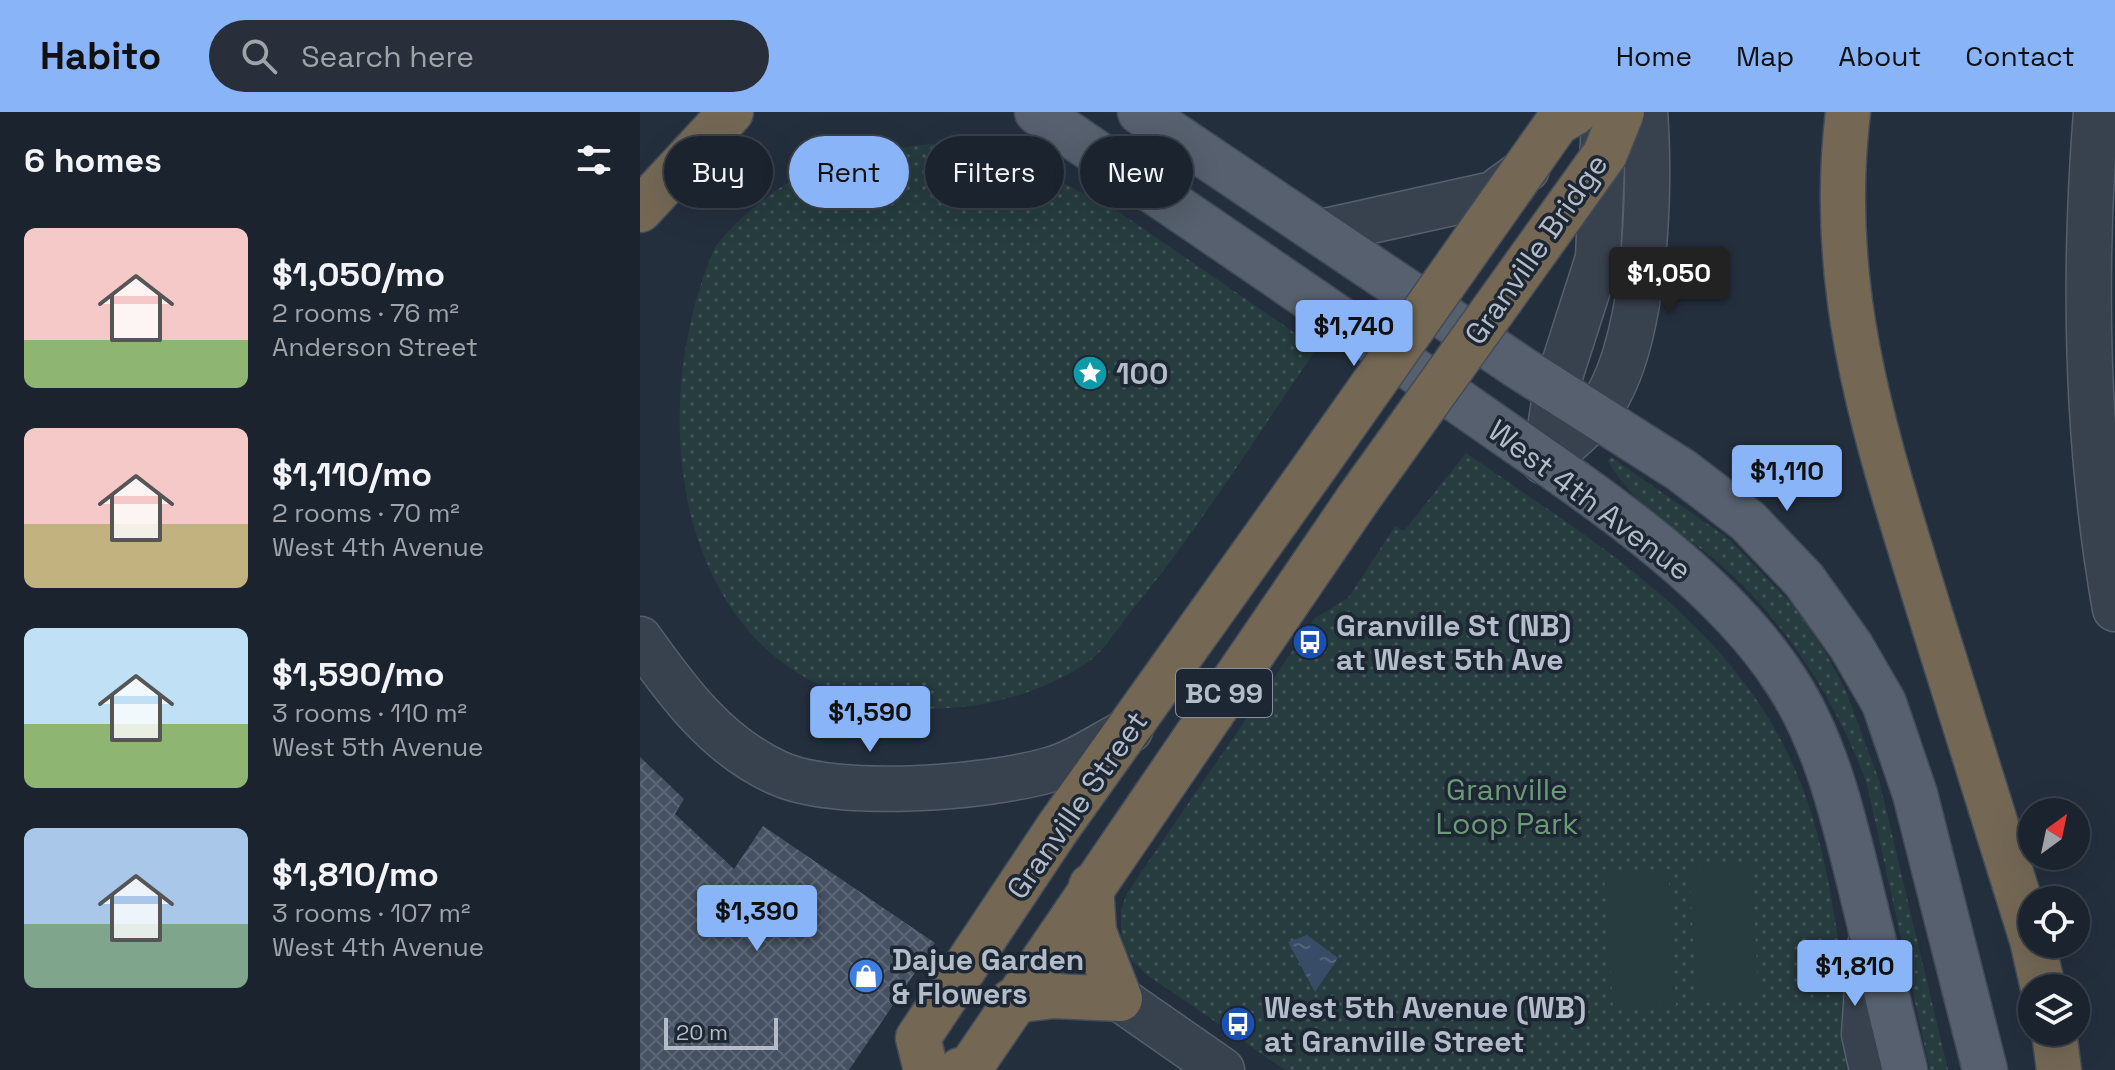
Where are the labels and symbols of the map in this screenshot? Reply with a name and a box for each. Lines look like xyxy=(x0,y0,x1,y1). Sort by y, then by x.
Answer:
street label: Granville Bridge xyxy=(1456,146,1616,352)
pin: $1,050 xyxy=(1604,247,1734,315)
pin: $1,740 xyxy=(1289,300,1419,368)
place icon: 100 xyxy=(1071,354,1109,392)
place label: 100 xyxy=(1116,354,1168,393)
street label: West 4th Avenue xyxy=(1481,411,1699,589)
pin: $1,110 xyxy=(1722,445,1852,513)
place label: Granville St (NB) at West 5th Ave xyxy=(1336,606,1571,679)
bus stop icon: Granville St (NB) at West 5th Ave xyxy=(1291,623,1329,661)
road number: BC 99 xyxy=(1176,669,1272,717)
pin: $1,590 xyxy=(805,686,935,754)
street label: Granville Street xyxy=(998,703,1156,907)
park label: Granville Loop Park xyxy=(1436,770,1578,843)
north arrow xyxy=(2018,798,2090,870)
pin: $1,390 xyxy=(692,885,822,953)
place label: Dajue Garden & Flowers xyxy=(892,940,1084,1013)
pin: $1,810 xyxy=(1790,940,1920,1008)
shop icon: Dajue Garden & Flowers xyxy=(847,957,885,995)
place label: West 5th Avenue (WB) at Granville Street xyxy=(1264,988,1586,1061)
bus stop icon: West 5th Avenue (WB) at Granville Street xyxy=(1219,1005,1257,1043)
scale bar xyxy=(664,1014,778,1050)

